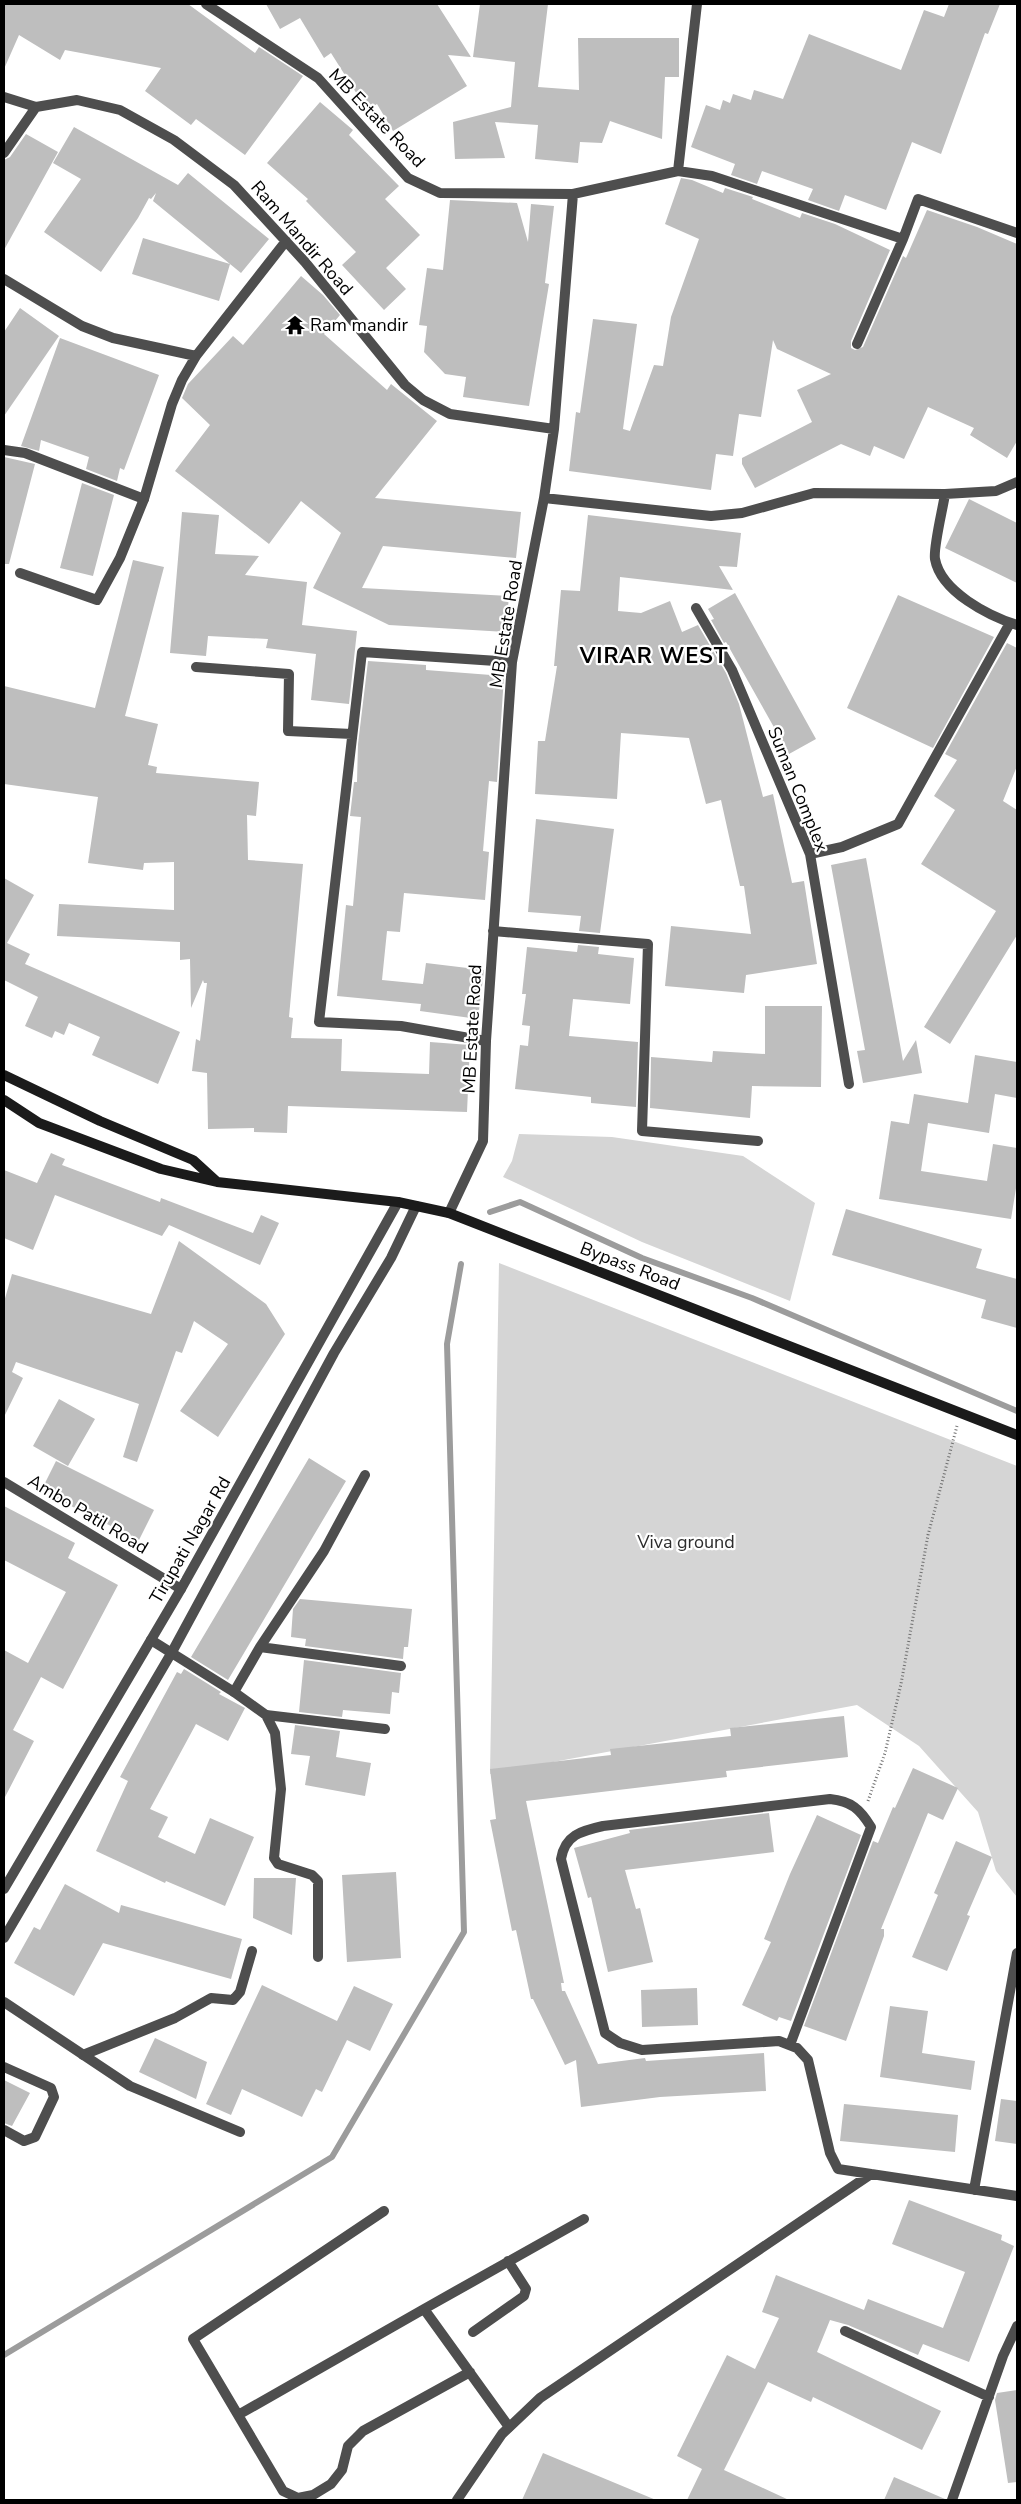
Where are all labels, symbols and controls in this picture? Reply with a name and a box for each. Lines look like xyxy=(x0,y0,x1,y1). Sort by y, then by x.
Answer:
street label: MB Estate Road xyxy=(323,63,431,173)
street label: Ram Mandir Road xyxy=(246,176,358,300)
place label: Ram mandir xyxy=(310,313,408,337)
temple icon: Ram mandir xyxy=(284,314,306,336)
street label: MB Estate Road xyxy=(484,558,528,690)
district label: VIRAR WEST xyxy=(579,641,728,671)
street label: Suman Complex xyxy=(762,723,834,855)
street label: MB Estate Road xyxy=(457,964,487,1094)
street label: Bypass Road xyxy=(577,1236,683,1296)
street label: Ambo Patil Road xyxy=(23,1469,153,1559)
street label: Tirupati Nagar Rd xyxy=(144,1472,236,1608)
park label: Viva ground xyxy=(636,1530,735,1554)

